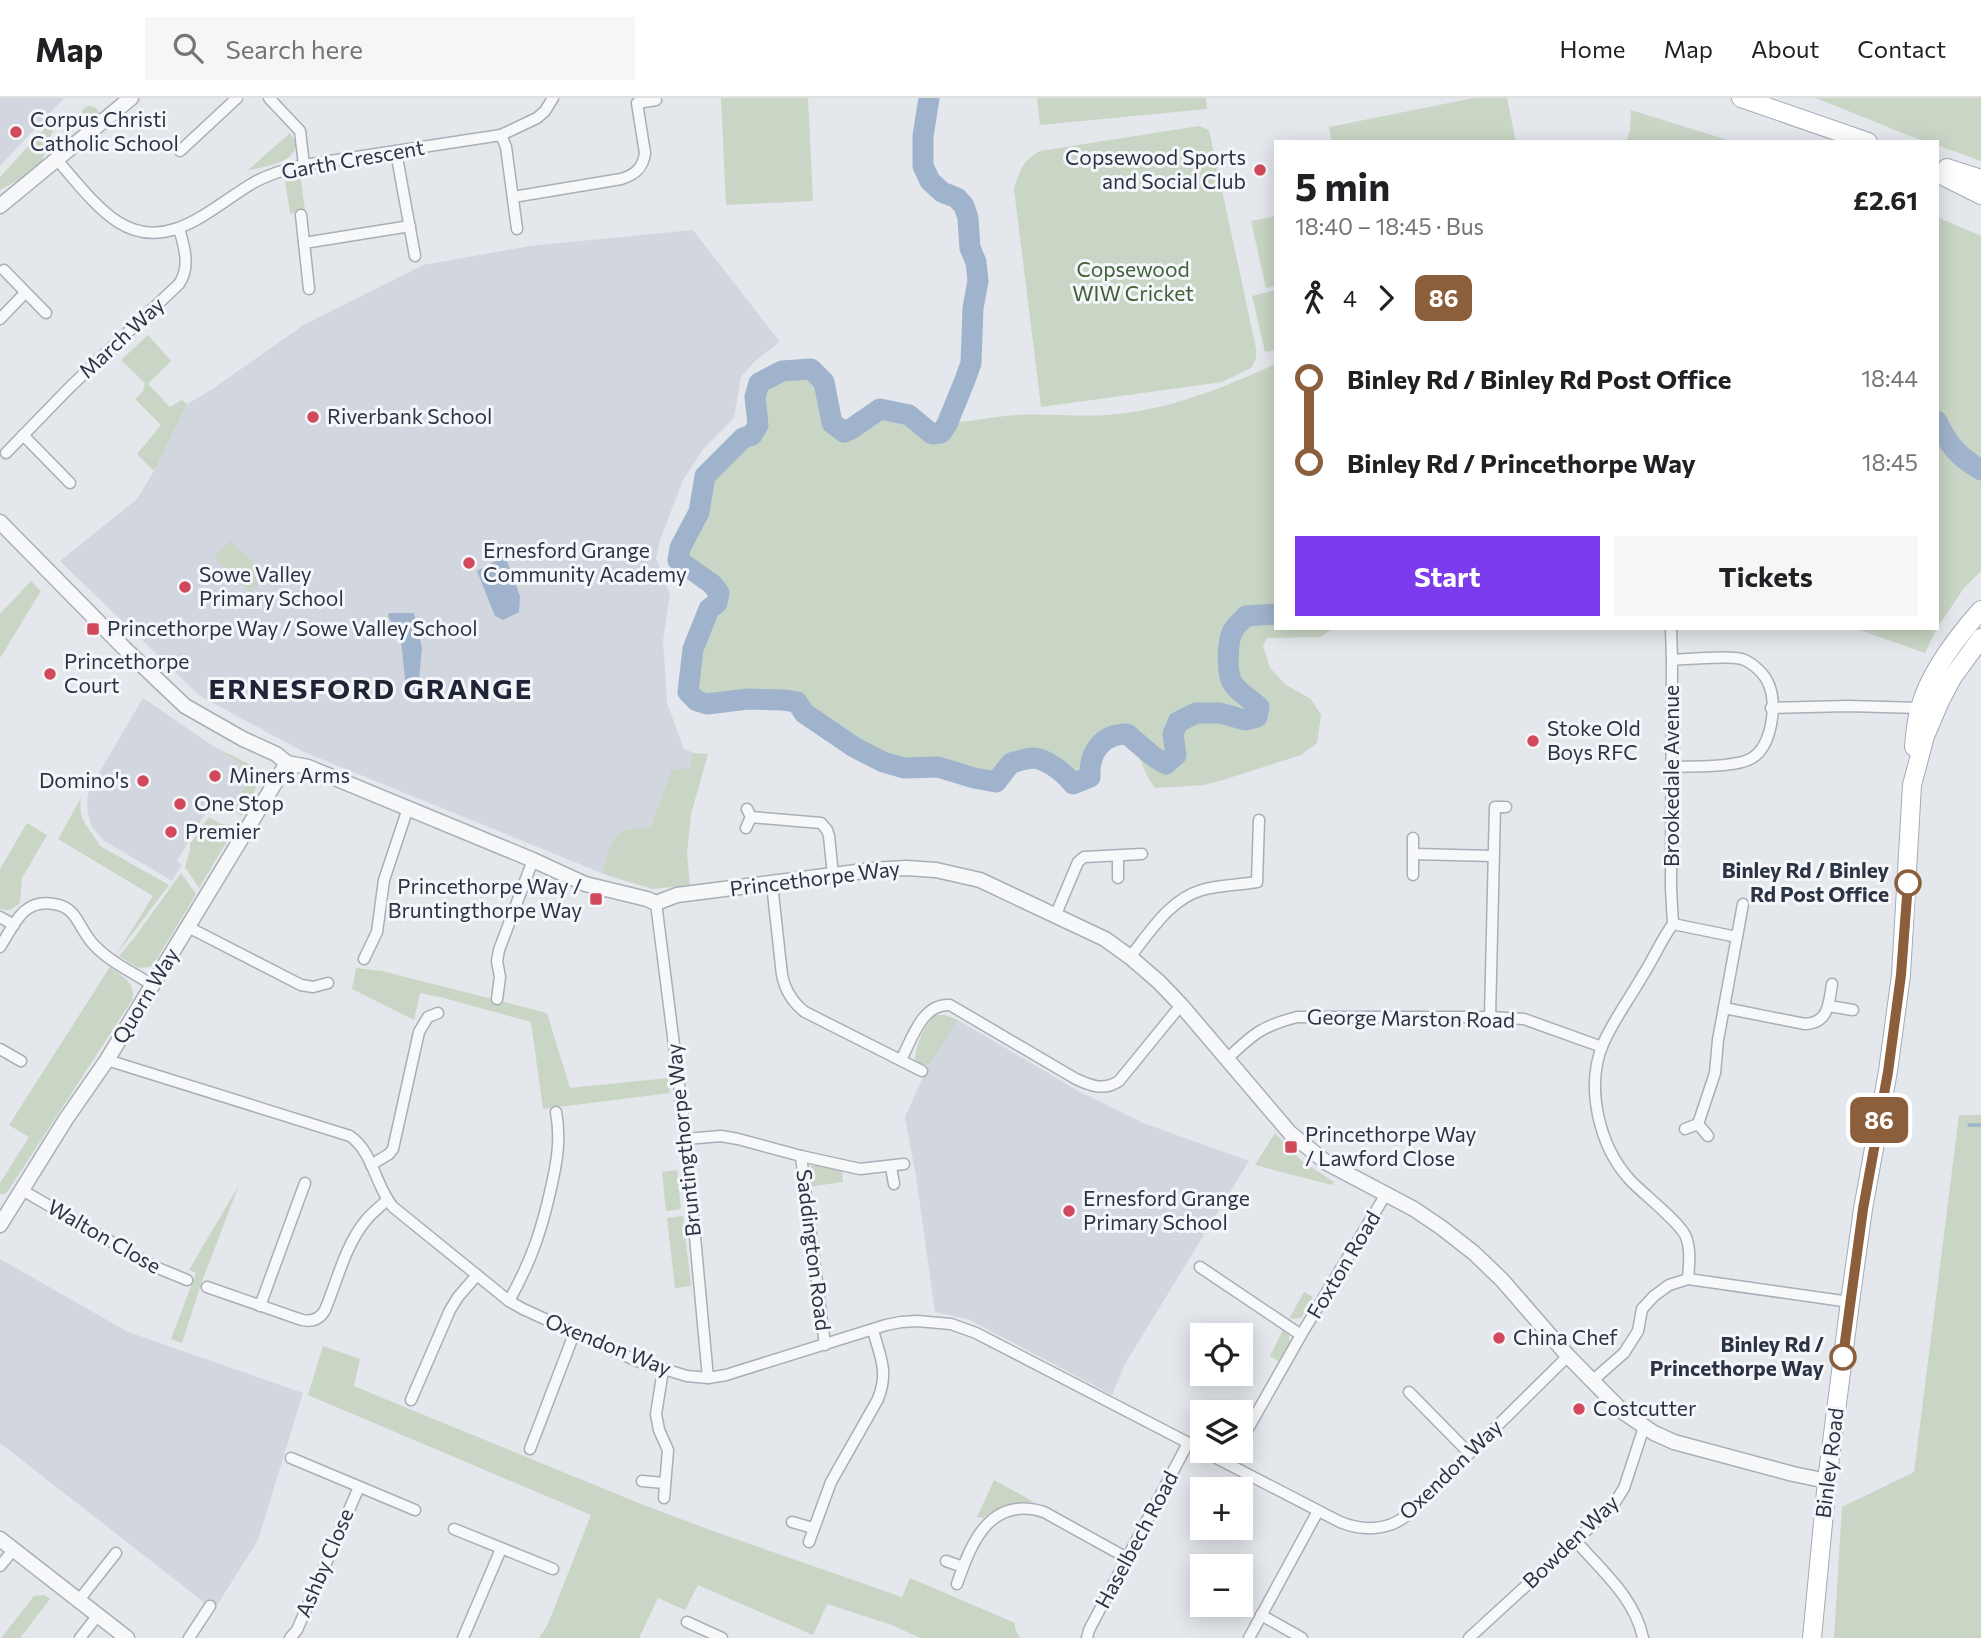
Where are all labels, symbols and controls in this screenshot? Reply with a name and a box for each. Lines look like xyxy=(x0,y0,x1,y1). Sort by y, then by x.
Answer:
search box xyxy=(145,17,635,80)
text: Map xyxy=(35,28,103,69)
icon: search xyxy=(169,29,207,67)
text: Search here xyxy=(225,33,363,64)
text: Home xyxy=(1560,34,1626,63)
text: Map xyxy=(1664,34,1713,63)
text: About xyxy=(1751,34,1819,63)
text: Contact xyxy=(1857,34,1946,63)
place label: Corpus Christi Catholic School xyxy=(30,106,179,155)
marker: Corpus Christi Catholic School xyxy=(8,124,24,140)
street label: Garth Crescent xyxy=(279,134,426,183)
place label: Copsewood Sports and Social Club xyxy=(1065,144,1246,193)
marker: Copsewood Sports and Social Club xyxy=(1252,162,1268,178)
text: 5 min xyxy=(1295,162,1390,209)
text: £2.61 xyxy=(1853,184,1918,215)
text: 18:40 – 18:45 · Bus xyxy=(1295,212,1484,240)
park label: Copsewood WIW Cricket xyxy=(1072,256,1194,305)
icon: walk xyxy=(1295,279,1333,317)
icon: forward xyxy=(1367,279,1405,317)
text: 86 xyxy=(1429,283,1458,312)
text: 4 xyxy=(1343,284,1357,312)
street label: March Way xyxy=(73,291,169,383)
text: Binley Rd / Binley Rd Post Office xyxy=(1347,363,1731,394)
text: 18:44 xyxy=(1861,364,1918,392)
place label: Riverbank School xyxy=(327,403,492,428)
marker: Riverbank School xyxy=(305,409,321,425)
text: Binley Rd / Princethorpe Way xyxy=(1347,447,1696,478)
text: 18:45 xyxy=(1862,448,1918,476)
button: Start xyxy=(1295,536,1600,616)
button: Tickets xyxy=(1614,536,1918,616)
place label: Ernesford Grange Community Academy xyxy=(483,537,687,586)
marker: Ernesford Grange Community Academy xyxy=(461,555,477,571)
place label: Sowe Valley Primary School xyxy=(199,561,344,610)
marker: Sowe Valley Primary School xyxy=(177,579,193,595)
place label: Princethorpe Way / Sowe Valley School xyxy=(107,615,478,640)
marker: Princethorpe Way / Sowe Valley School xyxy=(85,621,101,637)
place label: Princethorpe Court xyxy=(64,648,189,697)
marker: Princethorpe Court xyxy=(42,666,58,682)
district label: ERNESFORD GRANGE xyxy=(209,671,533,705)
street label: Brookedale Avenue xyxy=(1658,685,1683,867)
place label: Stoke Old Boys RFC xyxy=(1547,715,1641,764)
marker: Stoke Old Boys RFC xyxy=(1525,733,1541,749)
place label: Miners Arms xyxy=(229,762,350,787)
place label: Domino's xyxy=(39,767,129,792)
marker: Miners Arms xyxy=(207,768,223,784)
marker: Domino's xyxy=(135,773,151,789)
place label: One Stop xyxy=(194,790,284,815)
marker: One Stop xyxy=(172,796,188,812)
place label: Premier xyxy=(185,818,260,843)
marker: Premier xyxy=(163,824,179,840)
street label: Princethorpe Way xyxy=(728,855,901,900)
place label: Binley Rd / Binley Rd Post Office xyxy=(1722,857,1889,906)
marker: Binley Rd / Binley Rd Post Office xyxy=(1895,870,1921,896)
place label: Princethorpe Way / Bruntingthorpe Way xyxy=(388,873,582,922)
marker: Princethorpe Way / Bruntingthorpe Way xyxy=(588,891,604,907)
street label: Quorn Way xyxy=(106,942,183,1048)
street label: George Marston Road xyxy=(1307,1003,1515,1032)
street label: Bruntingthorpe Way xyxy=(660,1042,705,1238)
line badge: 86 xyxy=(1848,1097,1910,1143)
text: 86 xyxy=(1864,1105,1894,1134)
place label: Princethorpe Way / Lawford Close xyxy=(1305,1121,1476,1170)
marker: Princethorpe Way / Lawford Close xyxy=(1283,1139,1299,1155)
street label: Saddington Road xyxy=(792,1168,837,1332)
place label: Ernesford Grange Primary School xyxy=(1083,1185,1250,1234)
street label: Walton Close xyxy=(44,1193,166,1278)
marker: Ernesford Grange Primary School xyxy=(1061,1203,1077,1219)
street label: Foxton Road xyxy=(1301,1206,1385,1322)
street label: Oxendon Way xyxy=(542,1307,675,1380)
map controls xyxy=(1190,1323,1253,1617)
button: locate xyxy=(1190,1323,1253,1386)
place label: China Chef xyxy=(1513,1324,1618,1349)
marker: China Chef xyxy=(1491,1330,1507,1346)
place label: Binley Rd / Princethorpe Way xyxy=(1650,1331,1824,1380)
marker: Binley Rd / Princethorpe Way xyxy=(1830,1344,1856,1370)
place label: Costcutter xyxy=(1593,1395,1696,1420)
button: layers xyxy=(1190,1400,1253,1463)
marker: Costcutter xyxy=(1571,1401,1587,1417)
street label: Binley Road xyxy=(1809,1406,1848,1519)
street label: Oxendon Way xyxy=(1393,1414,1507,1524)
street label: Haselbech Road xyxy=(1089,1466,1182,1612)
button: + xyxy=(1190,1477,1253,1540)
street label: Bowden Way xyxy=(1517,1489,1623,1593)
street label: Ashby Close xyxy=(289,1504,358,1621)
button: − xyxy=(1190,1554,1253,1617)

